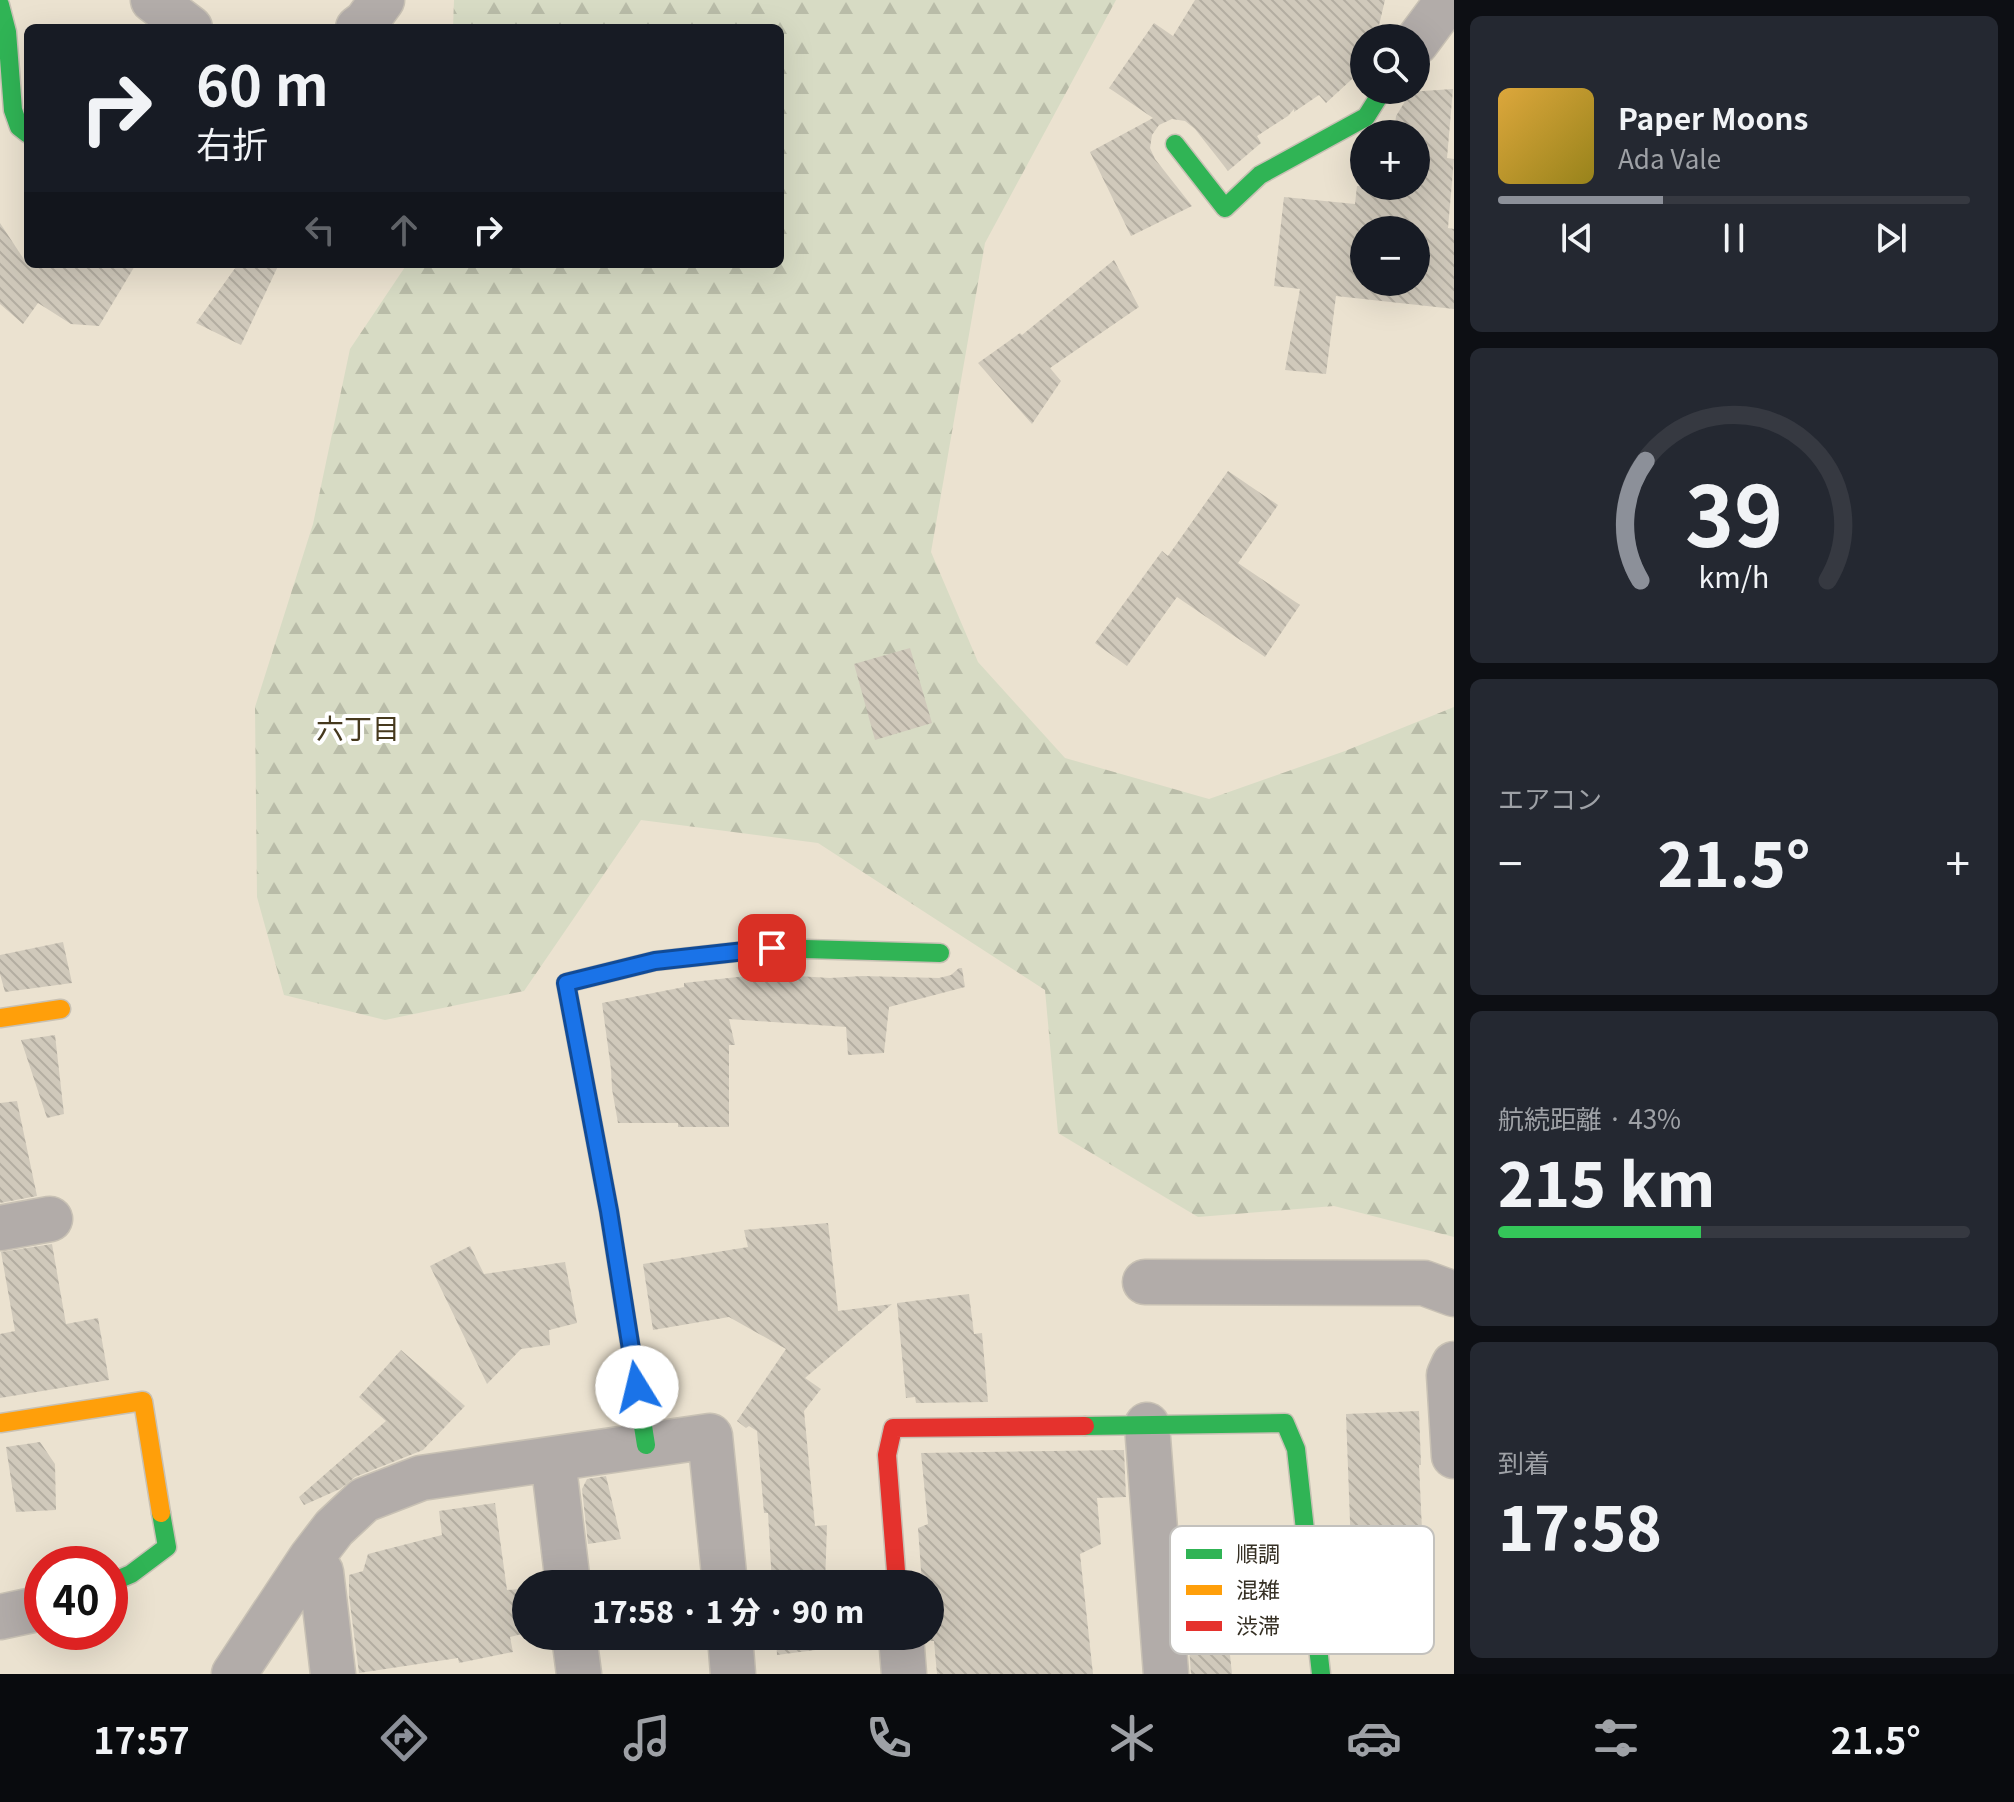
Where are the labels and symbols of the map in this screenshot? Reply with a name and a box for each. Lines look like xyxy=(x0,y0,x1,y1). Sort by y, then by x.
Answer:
district label: 六丁目 xyxy=(316,707,400,747)
pin xyxy=(738,914,806,982)
position arrow xyxy=(595,1345,679,1429)
legend xyxy=(1170,1526,1434,1654)
text: 順調 xyxy=(1236,1536,1280,1568)
speed limit sign: 40 xyxy=(24,1546,128,1650)
text: 混雑 xyxy=(1236,1572,1280,1604)
text: 渋滞 xyxy=(1236,1608,1280,1640)

